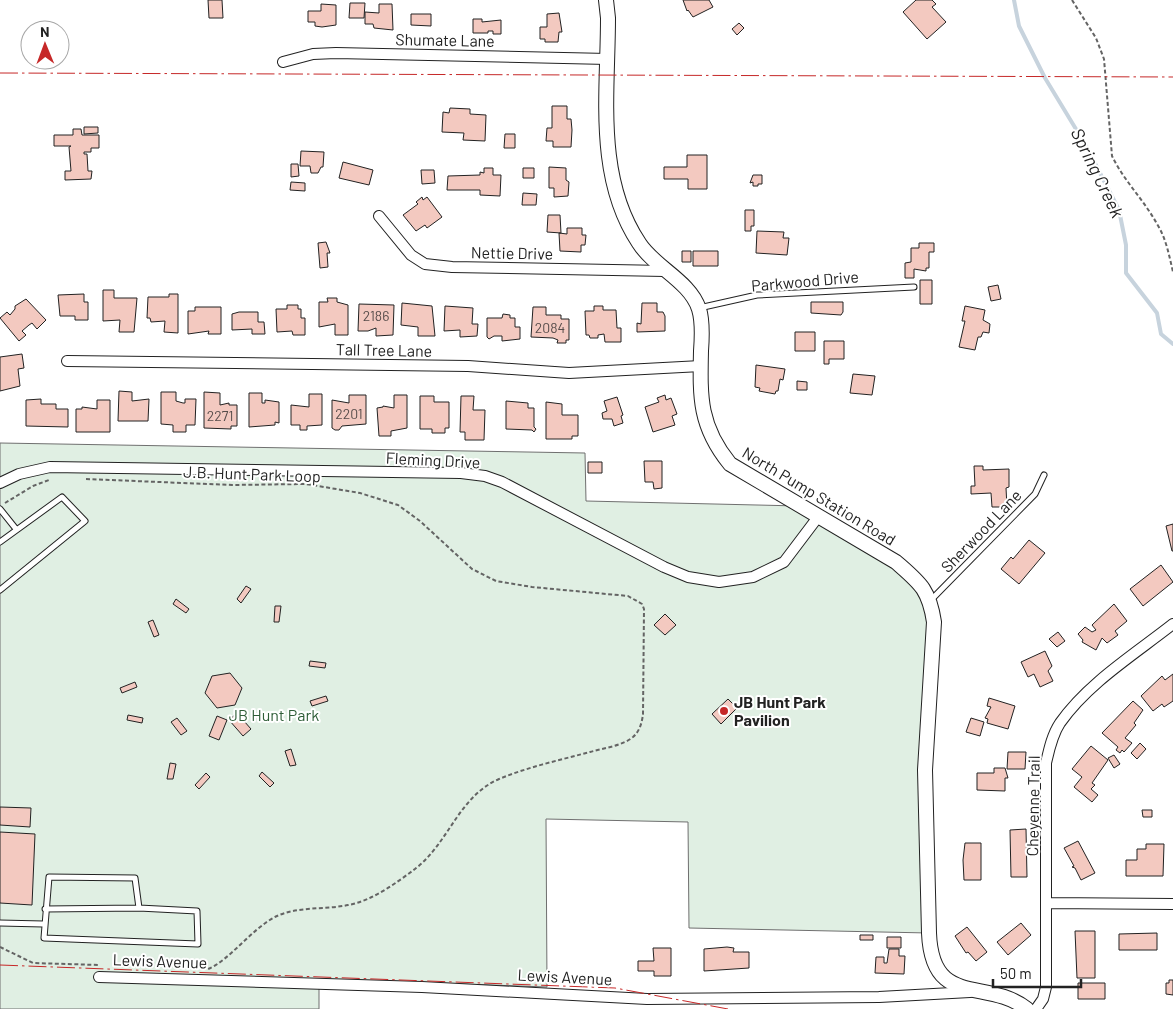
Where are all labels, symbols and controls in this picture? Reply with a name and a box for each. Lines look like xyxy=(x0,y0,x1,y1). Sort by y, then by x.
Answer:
north arrow xyxy=(20,20,70,70)
text: N xyxy=(40,23,50,40)
street label: Shumate Lane xyxy=(395,29,495,50)
water label: Spring Creek xyxy=(1067,124,1129,221)
street label: Nettie Drive xyxy=(471,242,553,263)
street label: Parkwood Drive xyxy=(750,266,859,295)
house number: 2186 xyxy=(363,307,389,324)
house number: 2084 xyxy=(535,319,565,336)
street label: Tall Tree Lane xyxy=(336,339,432,360)
house number: 2201 xyxy=(335,405,363,422)
house number: 2271 xyxy=(207,407,233,424)
street label: North Pump Station Road xyxy=(739,442,899,549)
street label: Fleming Drive xyxy=(385,448,481,471)
street label: J.B. Hunt Park Loop xyxy=(183,462,321,485)
street label: Sherwood Lane xyxy=(936,485,1025,576)
place label: JB Hunt Park Pavilion xyxy=(734,692,826,729)
park label: JB Hunt Park xyxy=(229,705,319,724)
marker: JB Hunt Park Pavilion xyxy=(718,705,730,717)
street label: Cheyenne Trail xyxy=(1022,755,1043,857)
street label: Lewis Avenue xyxy=(112,949,208,972)
scale bar xyxy=(993,956,1080,988)
text: 50 m xyxy=(1000,964,1032,982)
street label: Lewis Avenue xyxy=(517,965,613,988)

